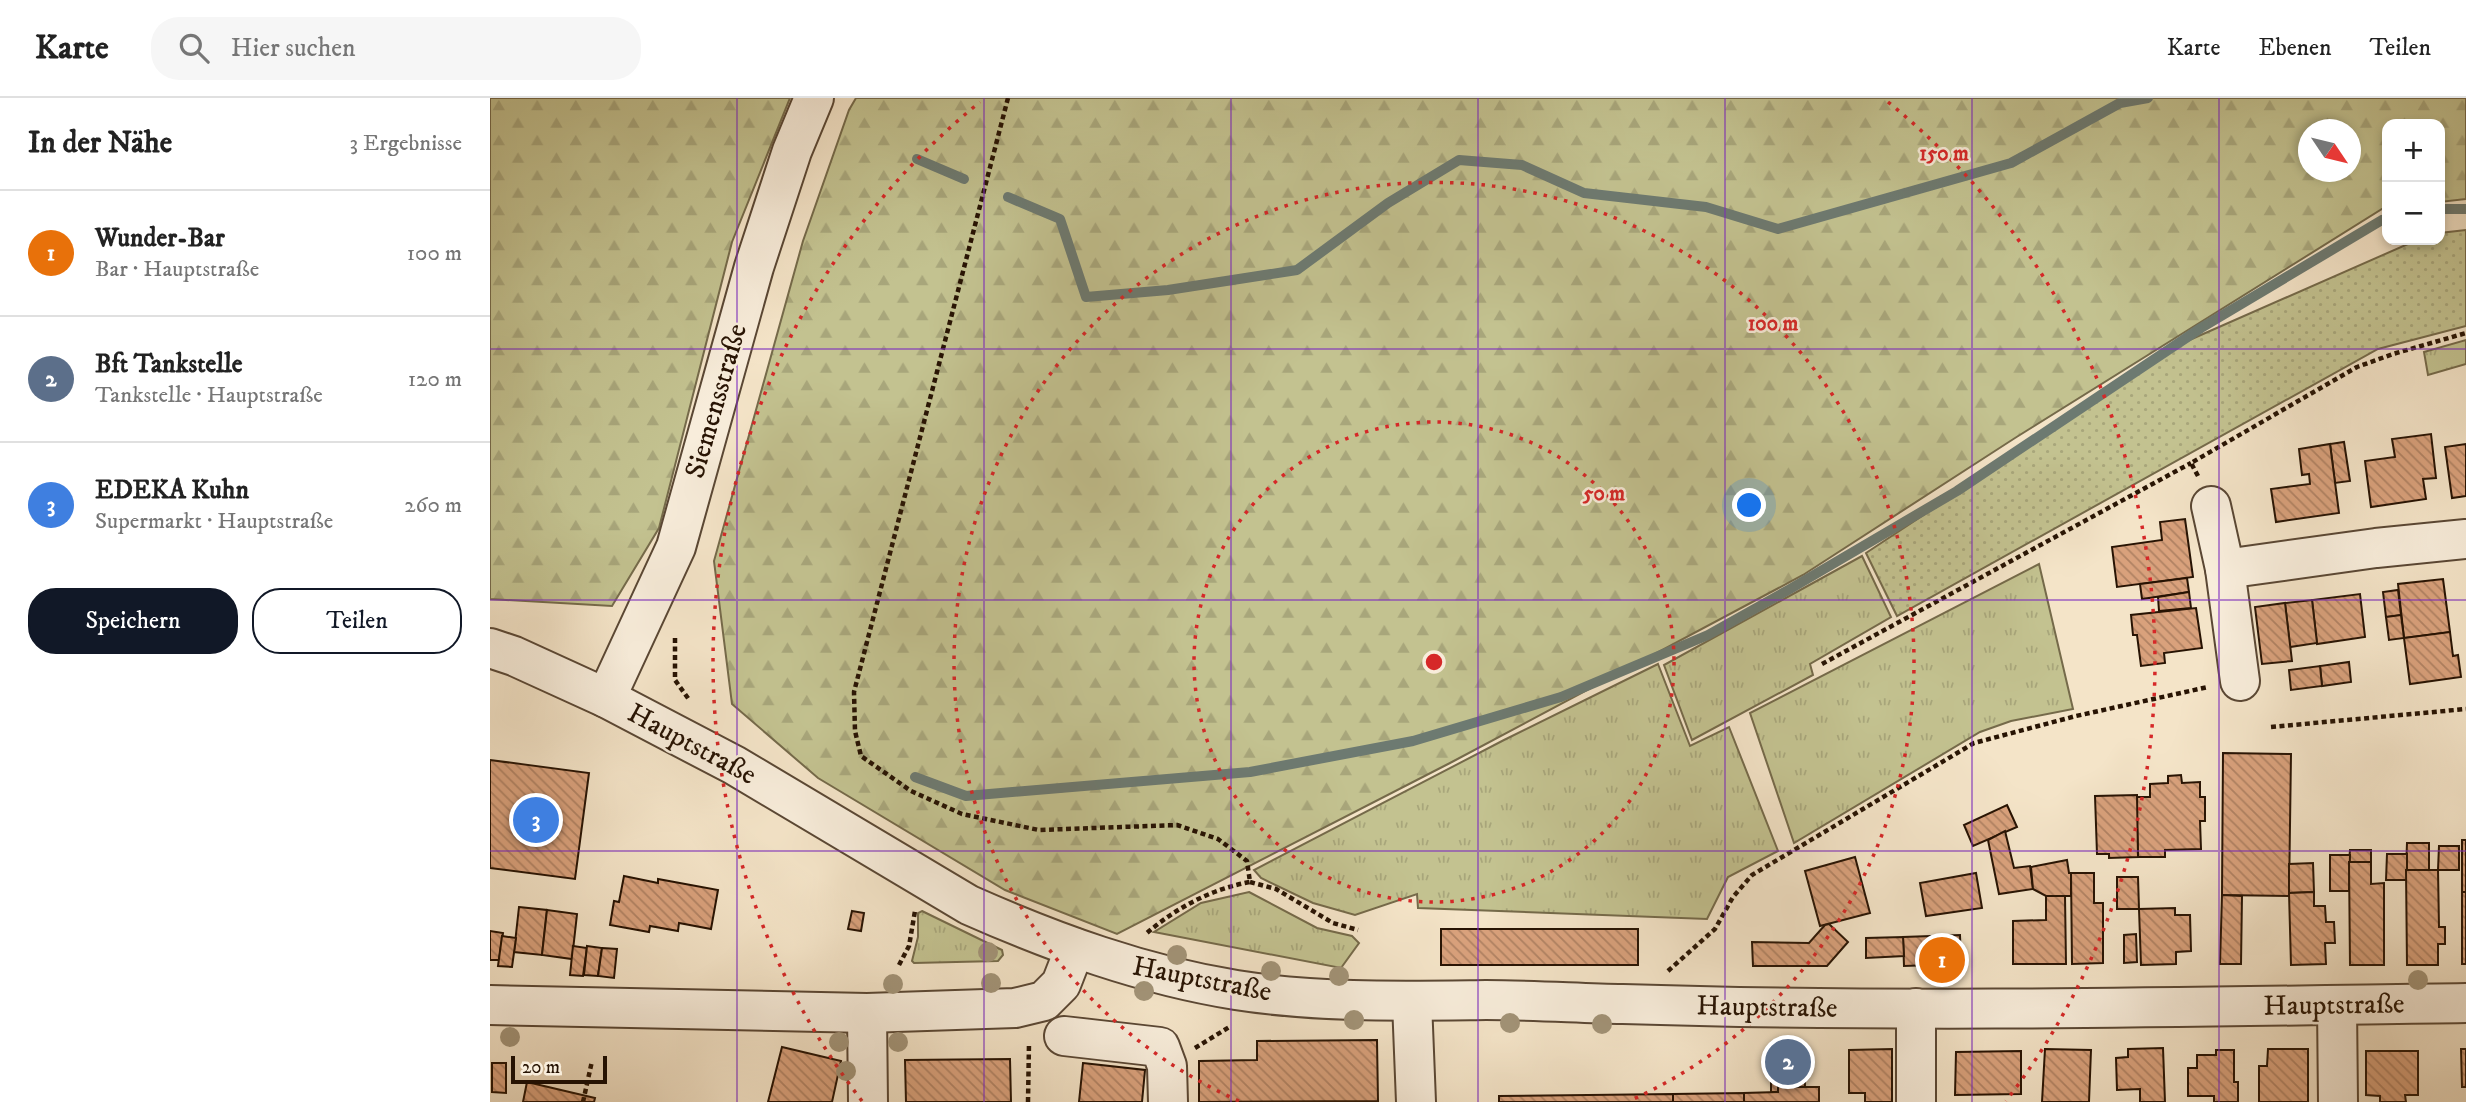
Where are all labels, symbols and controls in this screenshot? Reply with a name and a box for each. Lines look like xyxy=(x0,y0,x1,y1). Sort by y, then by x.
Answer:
search box xyxy=(151,17,641,80)
text: Karte xyxy=(35,28,109,69)
icon: search xyxy=(175,29,213,67)
text: Hier suchen xyxy=(231,32,356,65)
text: Karte xyxy=(2167,33,2220,63)
text: Ebenen xyxy=(2258,33,2332,63)
text: Teilen xyxy=(2370,33,2431,63)
north arrow xyxy=(2298,119,2361,182)
map controls xyxy=(2382,119,2445,245)
button: + xyxy=(2382,119,2445,182)
text: In der Nähe xyxy=(28,125,172,162)
text: 3 Ergebnisse xyxy=(349,129,462,158)
text: 150 m xyxy=(1919,141,1969,167)
button: − xyxy=(2382,182,2445,245)
text: Wunder-Bar xyxy=(95,222,225,255)
text: 1 xyxy=(47,239,55,268)
text: 100 m xyxy=(407,239,462,268)
text: Bar · Hauptstraße xyxy=(95,255,259,284)
text: 100 m xyxy=(1748,311,1798,337)
street label: Siemensstraße xyxy=(677,320,755,482)
text: Bft Tankstelle xyxy=(95,348,243,381)
text: 2 xyxy=(45,365,57,394)
text: 120 m xyxy=(408,365,462,394)
text: Tankstelle · Hauptstraße xyxy=(95,381,323,410)
text: EDEKA Kuhn xyxy=(95,474,249,507)
text: 50 m xyxy=(1582,481,1625,507)
your location xyxy=(1732,488,1766,522)
text: 3 xyxy=(47,491,55,520)
text: 260 m xyxy=(404,491,462,520)
text: Supermarkt · Hauptstraße xyxy=(95,507,333,536)
button: Speichern xyxy=(28,588,238,654)
button: Teilen xyxy=(252,588,462,654)
centre of rings xyxy=(1422,650,1446,674)
street label: Hauptstraße xyxy=(621,695,763,793)
pin: 3 xyxy=(513,794,559,846)
pin: 1 xyxy=(1919,934,1965,986)
street label: Hauptstraße xyxy=(1129,948,1275,1010)
street label: Hauptstraße xyxy=(2263,986,2405,1024)
street label: Hauptstraße xyxy=(1696,988,1838,1026)
pin: 2 xyxy=(1765,1036,1811,1088)
scale bar xyxy=(511,1053,607,1085)
text: 20 m xyxy=(522,1056,560,1079)

